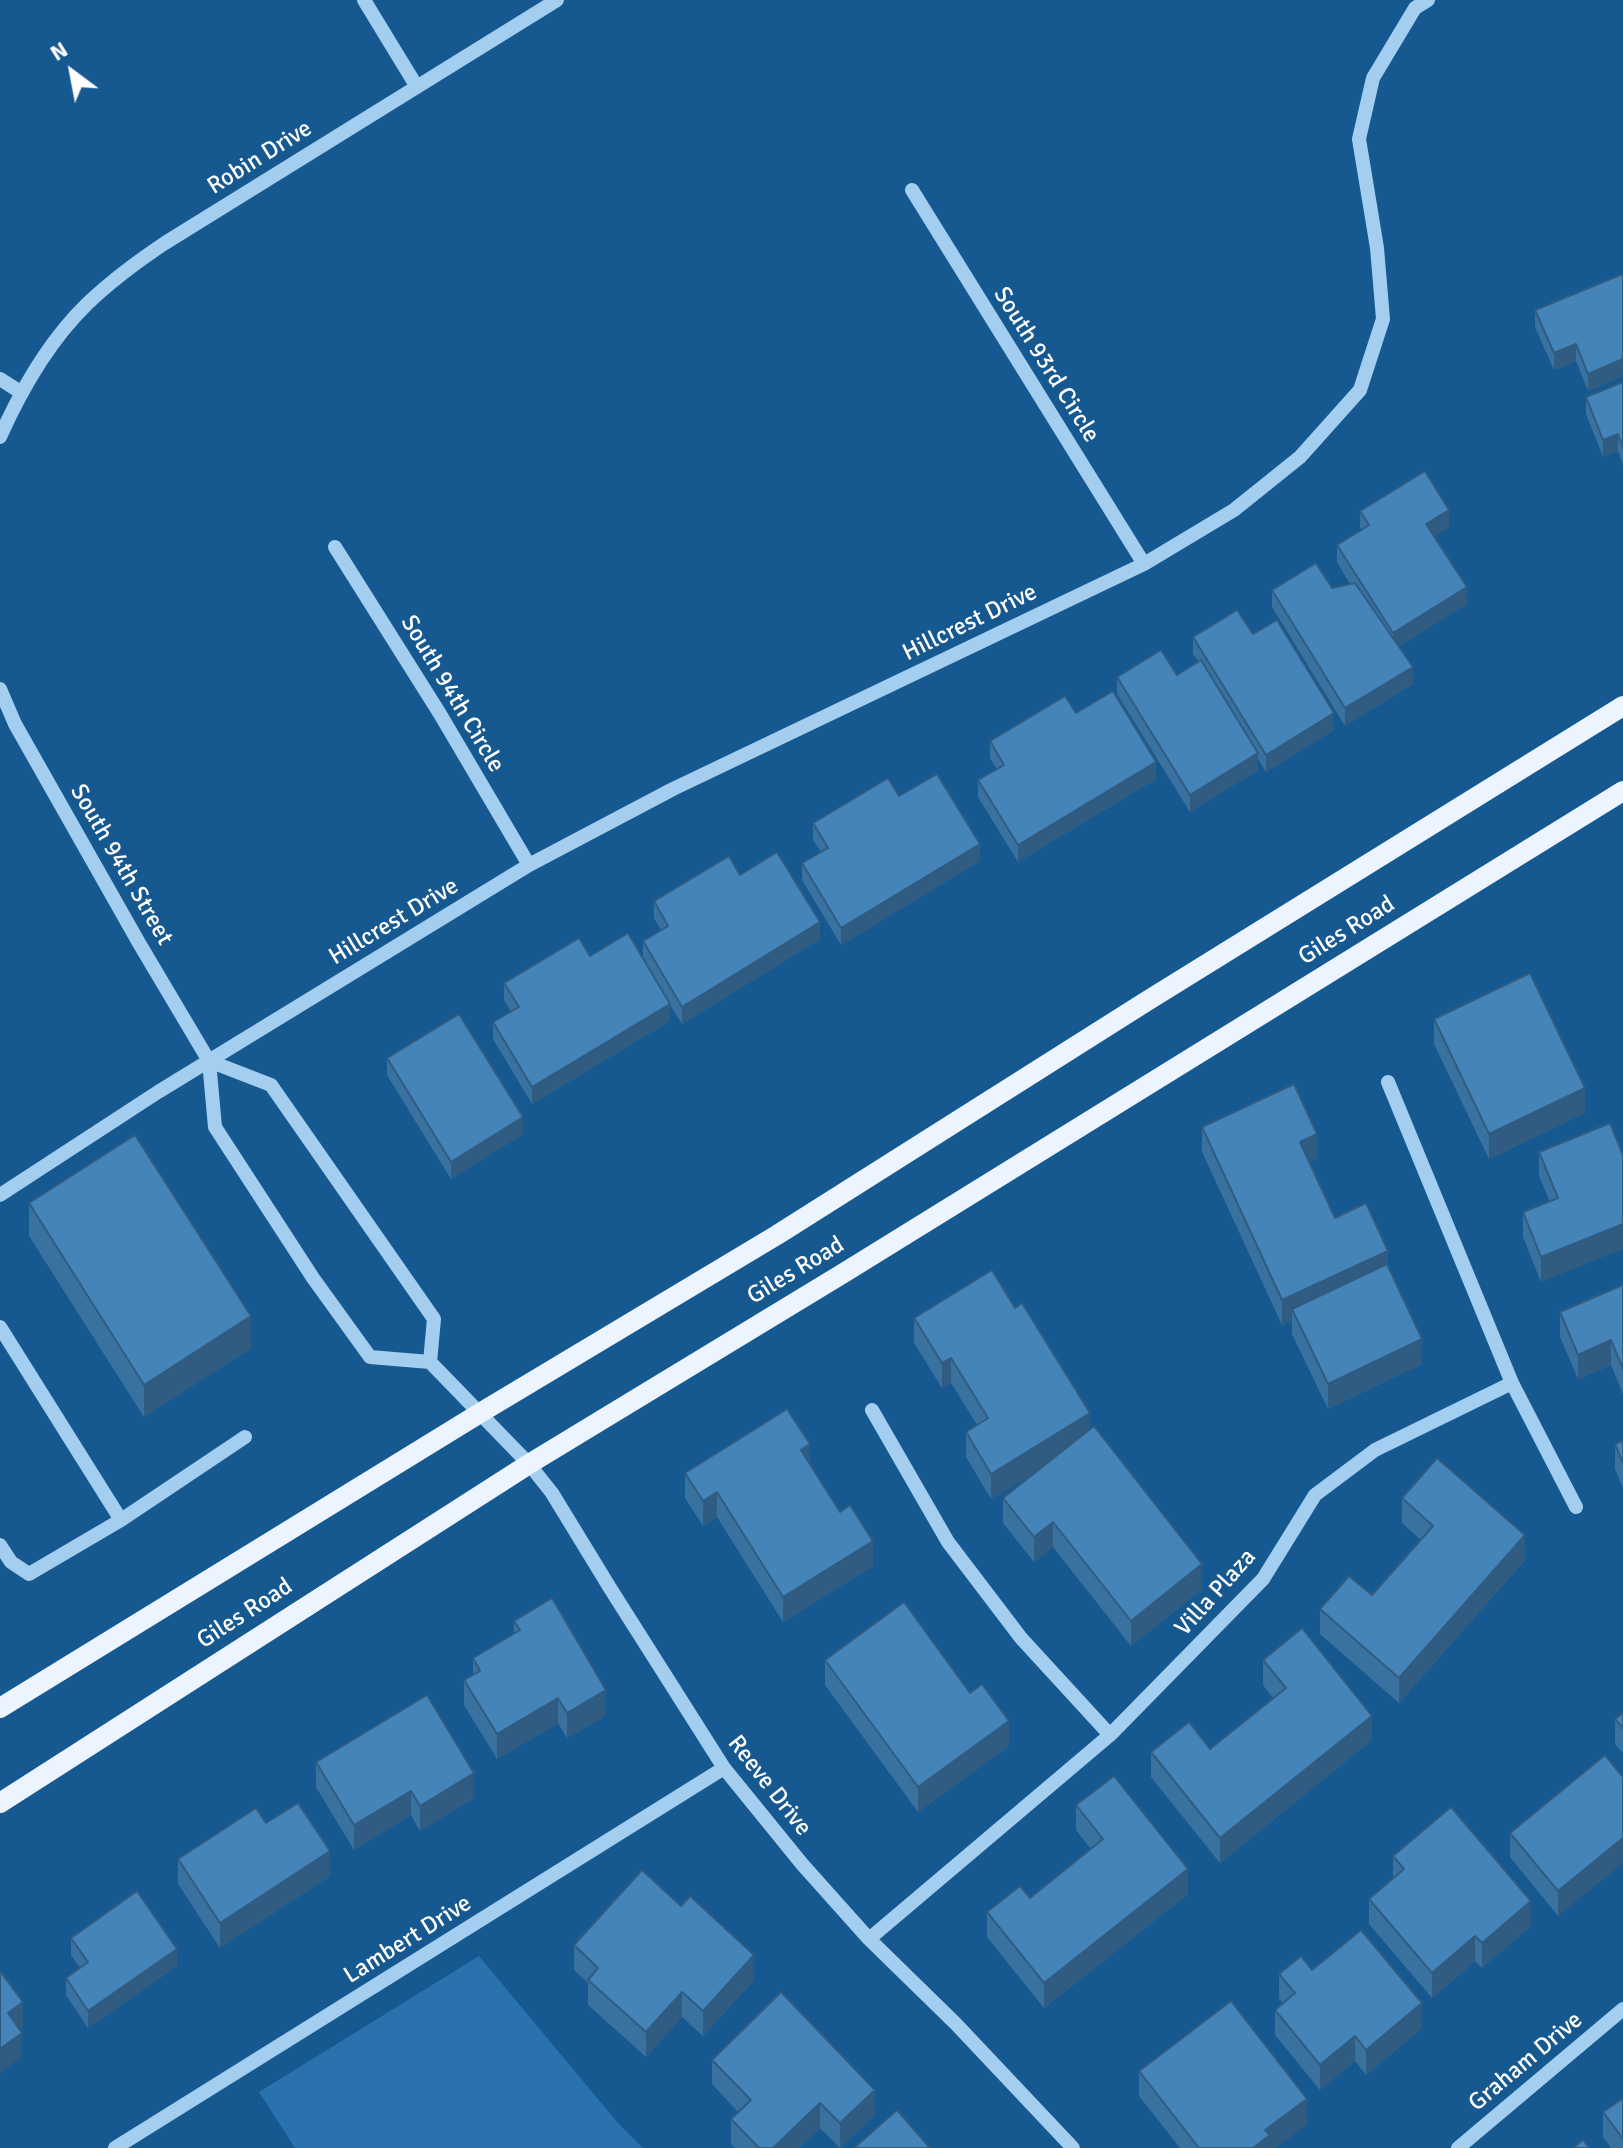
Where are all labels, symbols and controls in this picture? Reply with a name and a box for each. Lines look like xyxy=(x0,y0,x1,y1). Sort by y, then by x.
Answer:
north arrow xyxy=(32,32,112,112)
text: N xyxy=(45,36,73,67)
street label: Robin Drive xyxy=(202,115,318,201)
street label: South 93rd Circle xyxy=(987,282,1105,448)
street label: Hillcrest Drive xyxy=(898,578,1042,668)
street label: South 94th Circle xyxy=(394,610,510,778)
street label: South 94th Street xyxy=(63,779,179,951)
street label: Hillcrest Drive xyxy=(324,872,464,972)
street label: Giles Road xyxy=(1294,890,1400,972)
street label: Giles Road xyxy=(742,1231,850,1311)
street label: Villa Plaza xyxy=(1169,1543,1263,1643)
street label: Giles Road xyxy=(192,1573,298,1655)
street label: Reeve Drive xyxy=(721,1730,817,1842)
street label: Lambert Drive xyxy=(339,1889,477,1991)
street label: Graham Drive xyxy=(1463,2006,1589,2118)

